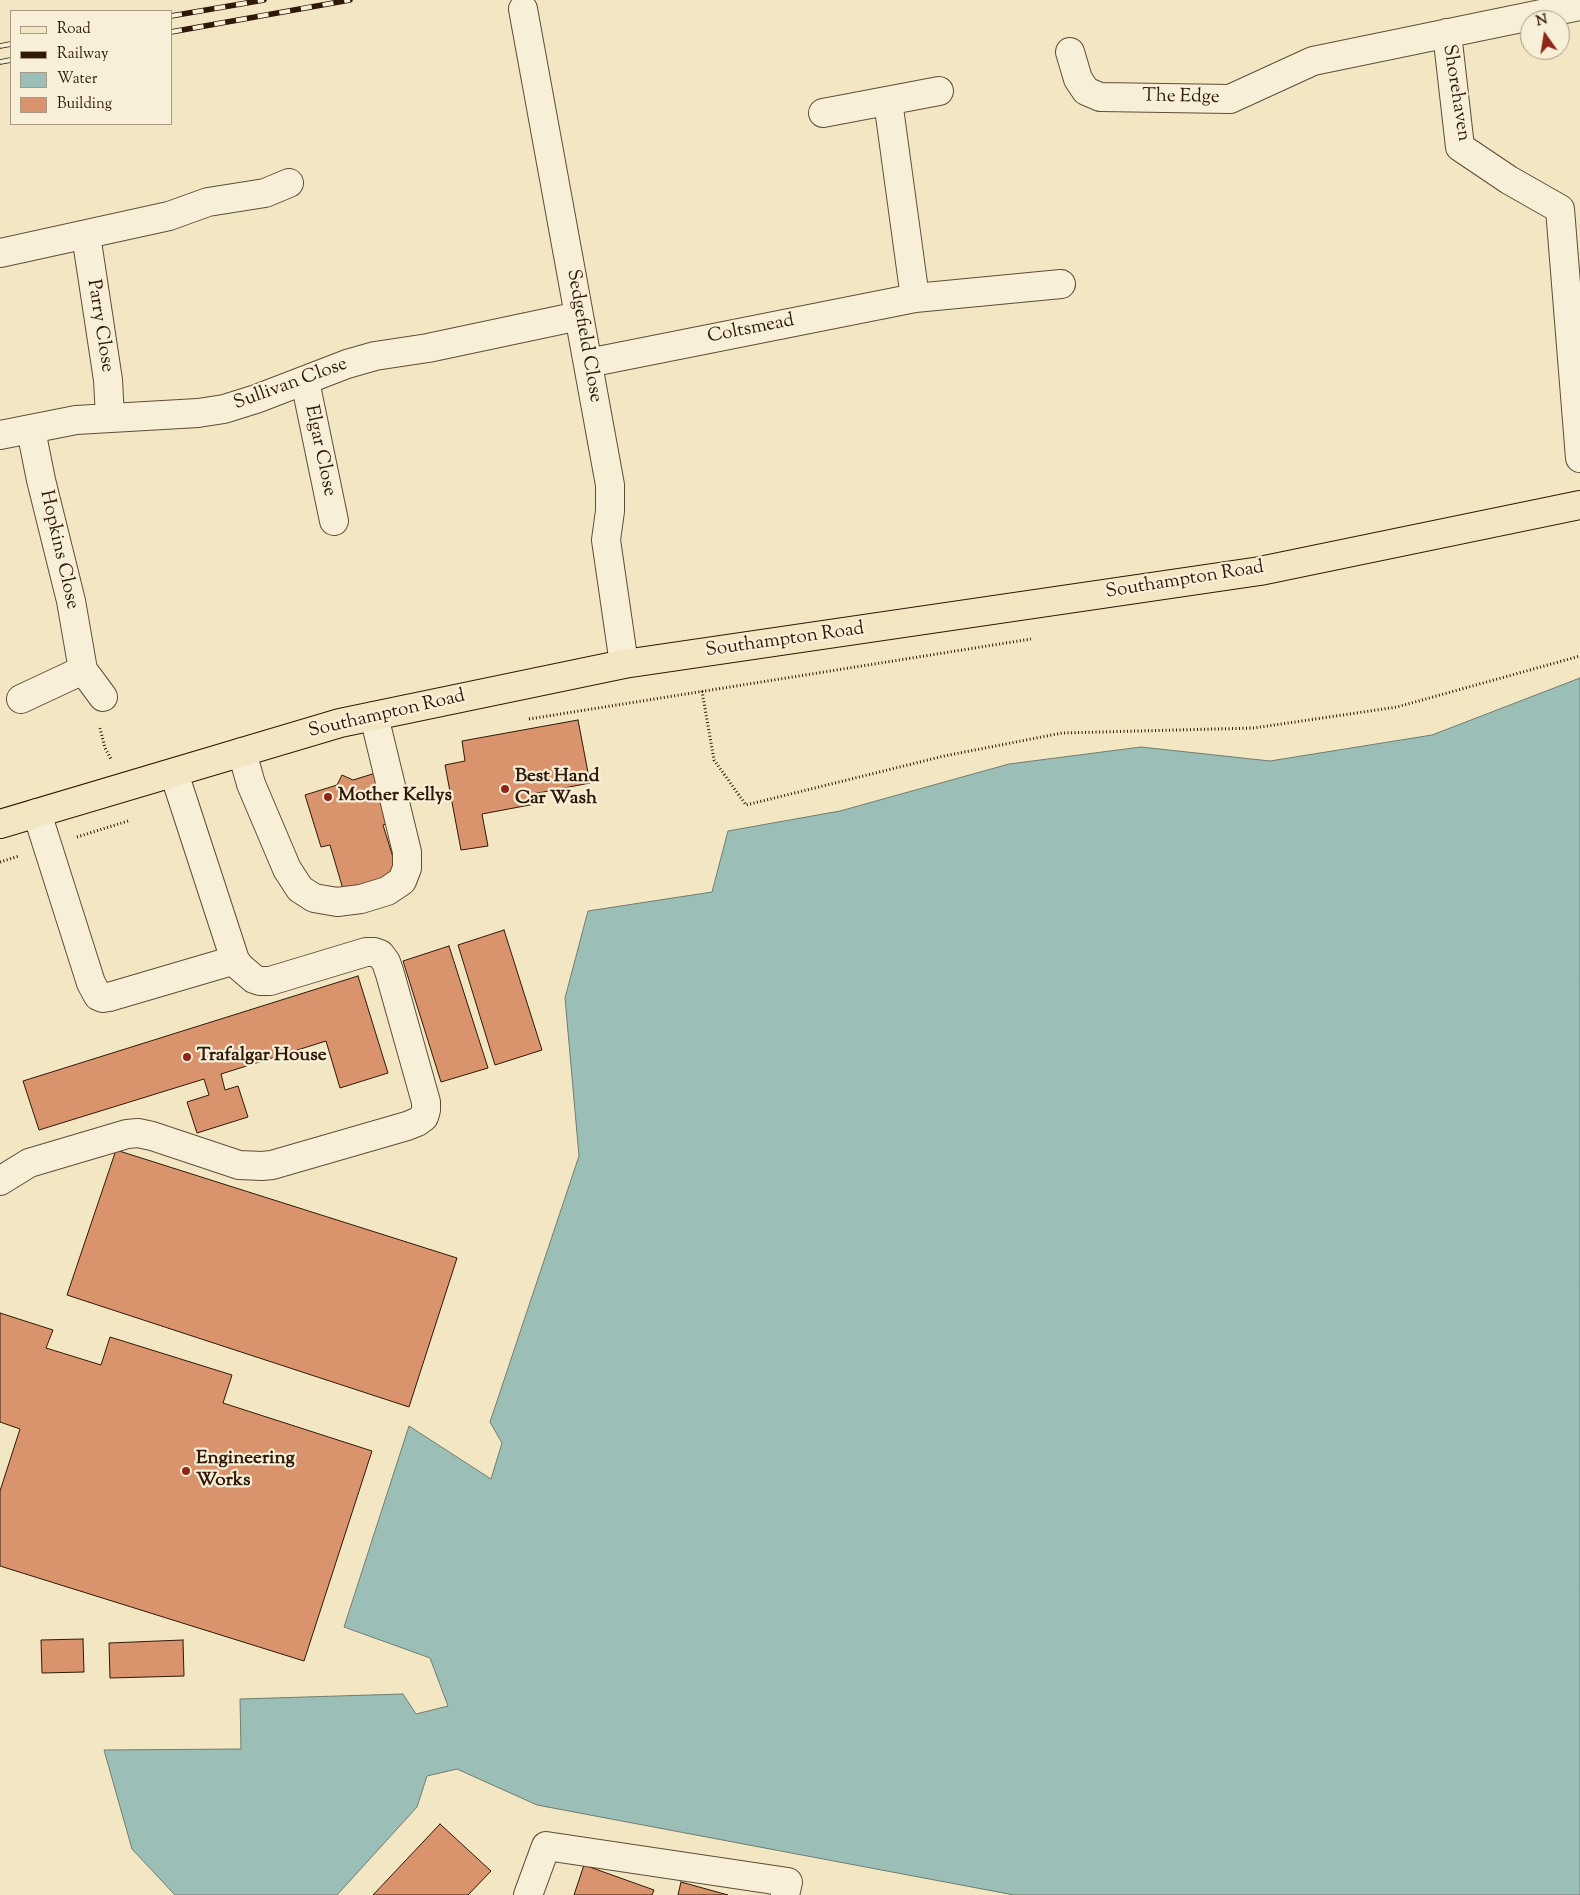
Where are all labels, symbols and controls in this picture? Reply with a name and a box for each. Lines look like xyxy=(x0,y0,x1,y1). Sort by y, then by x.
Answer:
legend xyxy=(10,10,172,125)
north arrow xyxy=(1520,10,1570,60)
text: N xyxy=(1534,10,1550,32)
text: Road xyxy=(57,19,91,40)
street label: Shorehaven xyxy=(1436,43,1474,143)
text: Railway xyxy=(57,44,108,65)
text: Water xyxy=(57,69,97,90)
street label: The Edge xyxy=(1142,86,1220,110)
text: Building xyxy=(57,94,112,115)
street label: Sedgefield Close xyxy=(560,268,606,404)
street label: Parry Close xyxy=(80,278,118,374)
street label: Coltsmead xyxy=(706,310,796,350)
street label: Sullivan Close xyxy=(231,354,351,416)
street label: Elgar Close xyxy=(298,403,340,499)
street label: Hopkins Close xyxy=(33,488,83,612)
street label: Southampton Road xyxy=(1104,557,1266,605)
street label: Southampton Road xyxy=(704,619,866,663)
street label: Southampton Road xyxy=(307,686,467,744)
place label: Best Hand Car Wash xyxy=(515,767,599,811)
marker: Best Hand Car Wash xyxy=(499,783,511,795)
place label: Mother Kellys xyxy=(338,786,452,808)
marker: Mother Kellys xyxy=(322,791,334,803)
place label: Trafalgar House xyxy=(197,1046,327,1068)
marker: Trafalgar House xyxy=(181,1051,193,1063)
place label: Engineering Works xyxy=(196,1449,295,1493)
marker: Engineering Works xyxy=(180,1465,192,1477)

